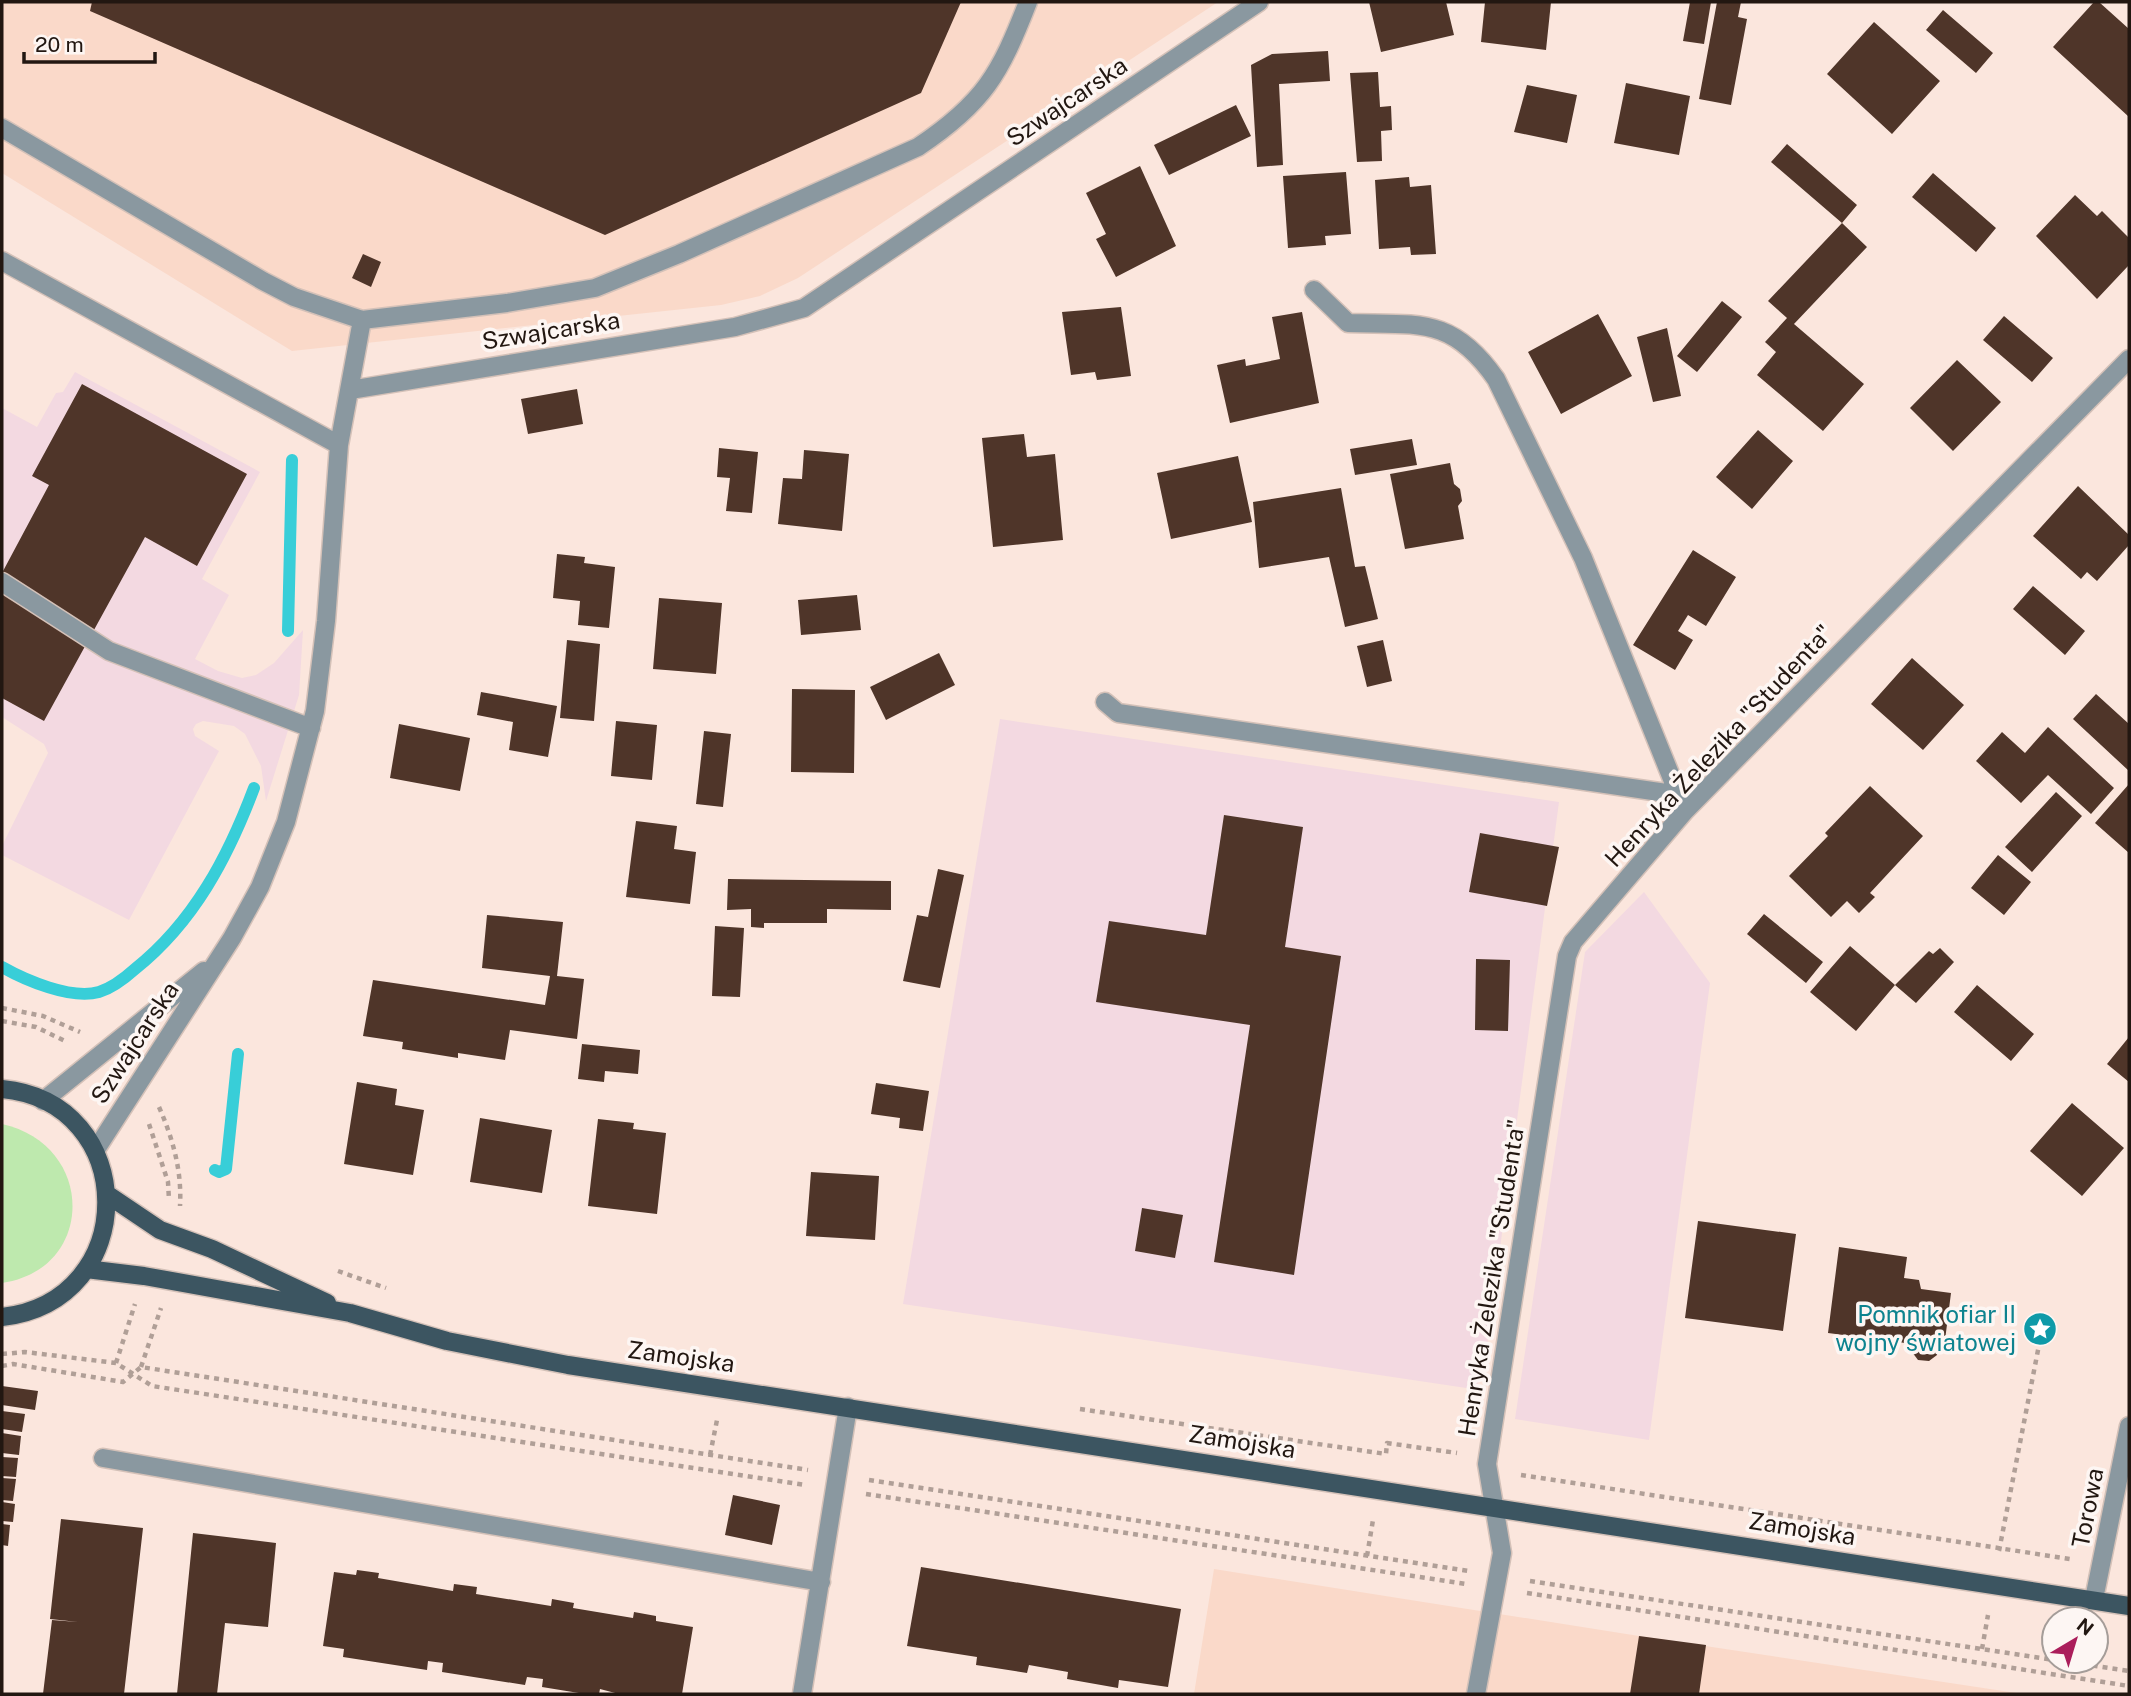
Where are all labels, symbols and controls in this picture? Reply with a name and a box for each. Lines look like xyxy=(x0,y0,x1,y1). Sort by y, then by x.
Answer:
scale bar xyxy=(24,21,156,65)
text: 20 m xyxy=(35,32,84,57)
street label: Szwajcarska xyxy=(1001,51,1132,152)
street label: Szwajcarska xyxy=(480,305,622,355)
street label: Henryka Żelezika "Studenta" xyxy=(1599,619,1838,872)
street label: Szwajcarska xyxy=(84,976,184,1108)
street label: Henryka Żelezika "Studenta" xyxy=(1452,1117,1530,1438)
place label: Pomnik ofiar II wojny światowej xyxy=(1835,1300,2016,1356)
place icon: Pomnik ofiar II wojny światowej xyxy=(2021,1310,2059,1348)
street label: Zamojska xyxy=(626,1335,737,1377)
street label: Zamojska xyxy=(1187,1419,1298,1463)
street label: Torowa xyxy=(2066,1466,2108,1550)
street label: Zamojska xyxy=(1747,1506,1858,1550)
north arrow xyxy=(2040,1605,2110,1675)
text: N xyxy=(2073,1613,2098,1640)

